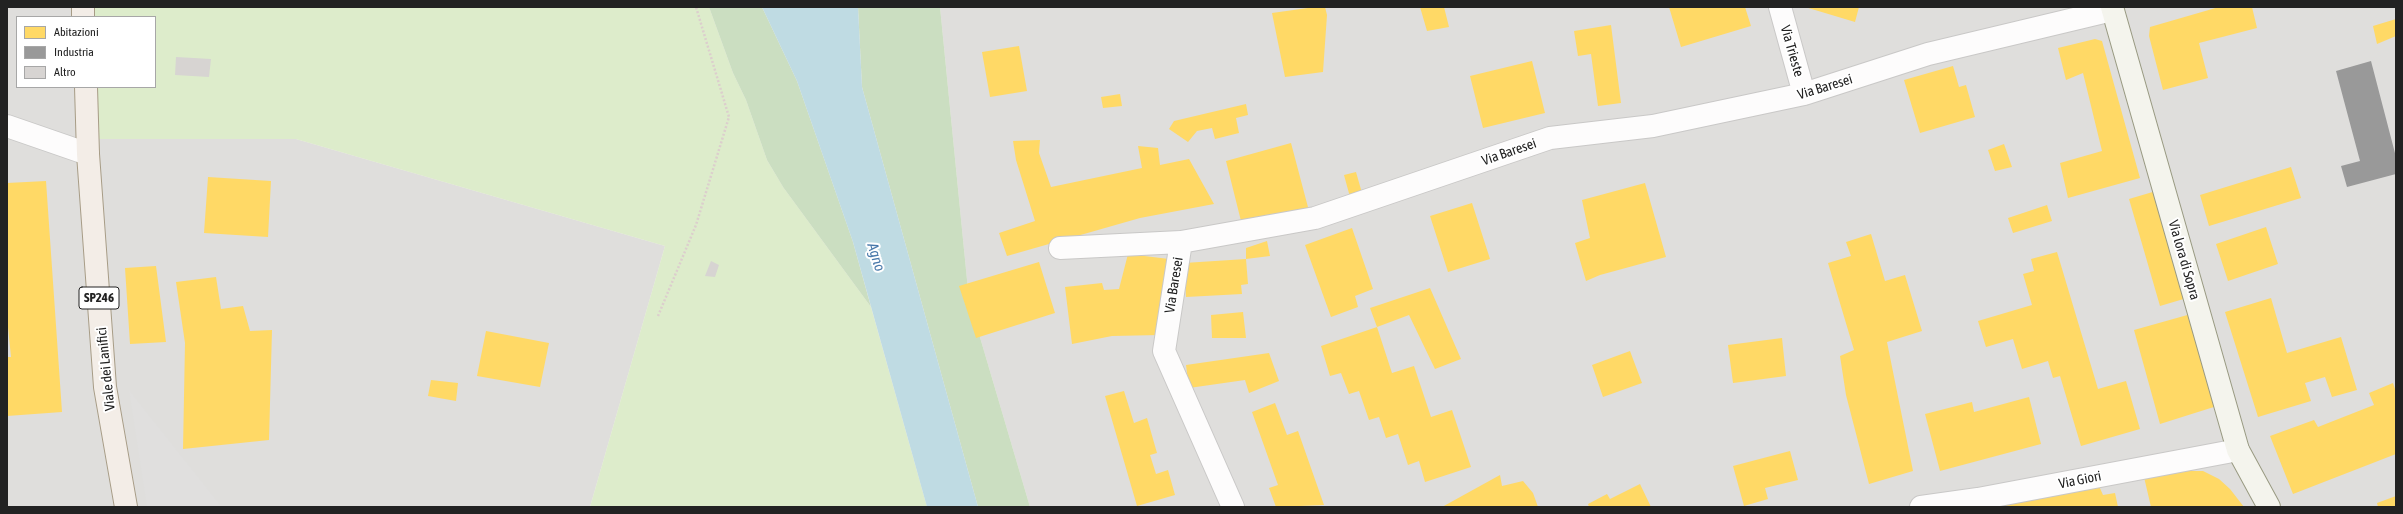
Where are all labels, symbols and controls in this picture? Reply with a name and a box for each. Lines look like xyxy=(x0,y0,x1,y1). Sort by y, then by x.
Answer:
legend xyxy=(16,16,156,88)
street label: Via Trieste xyxy=(1777,23,1807,79)
text: Abitazioni xyxy=(54,25,99,39)
text: Industria xyxy=(54,45,94,59)
text: Altro xyxy=(54,65,76,79)
street label: Via Baresei xyxy=(1795,71,1855,103)
street label: Via Baresei xyxy=(1479,135,1539,169)
street label: Via lora di Sopra xyxy=(2165,218,2203,302)
water label: Agno xyxy=(863,241,889,273)
street label: Via Baresei xyxy=(1161,256,1187,314)
road number: SP246 xyxy=(79,287,119,309)
street label: Viale dei Lanifici xyxy=(93,326,119,412)
street label: Via Giori xyxy=(2057,468,2103,492)

